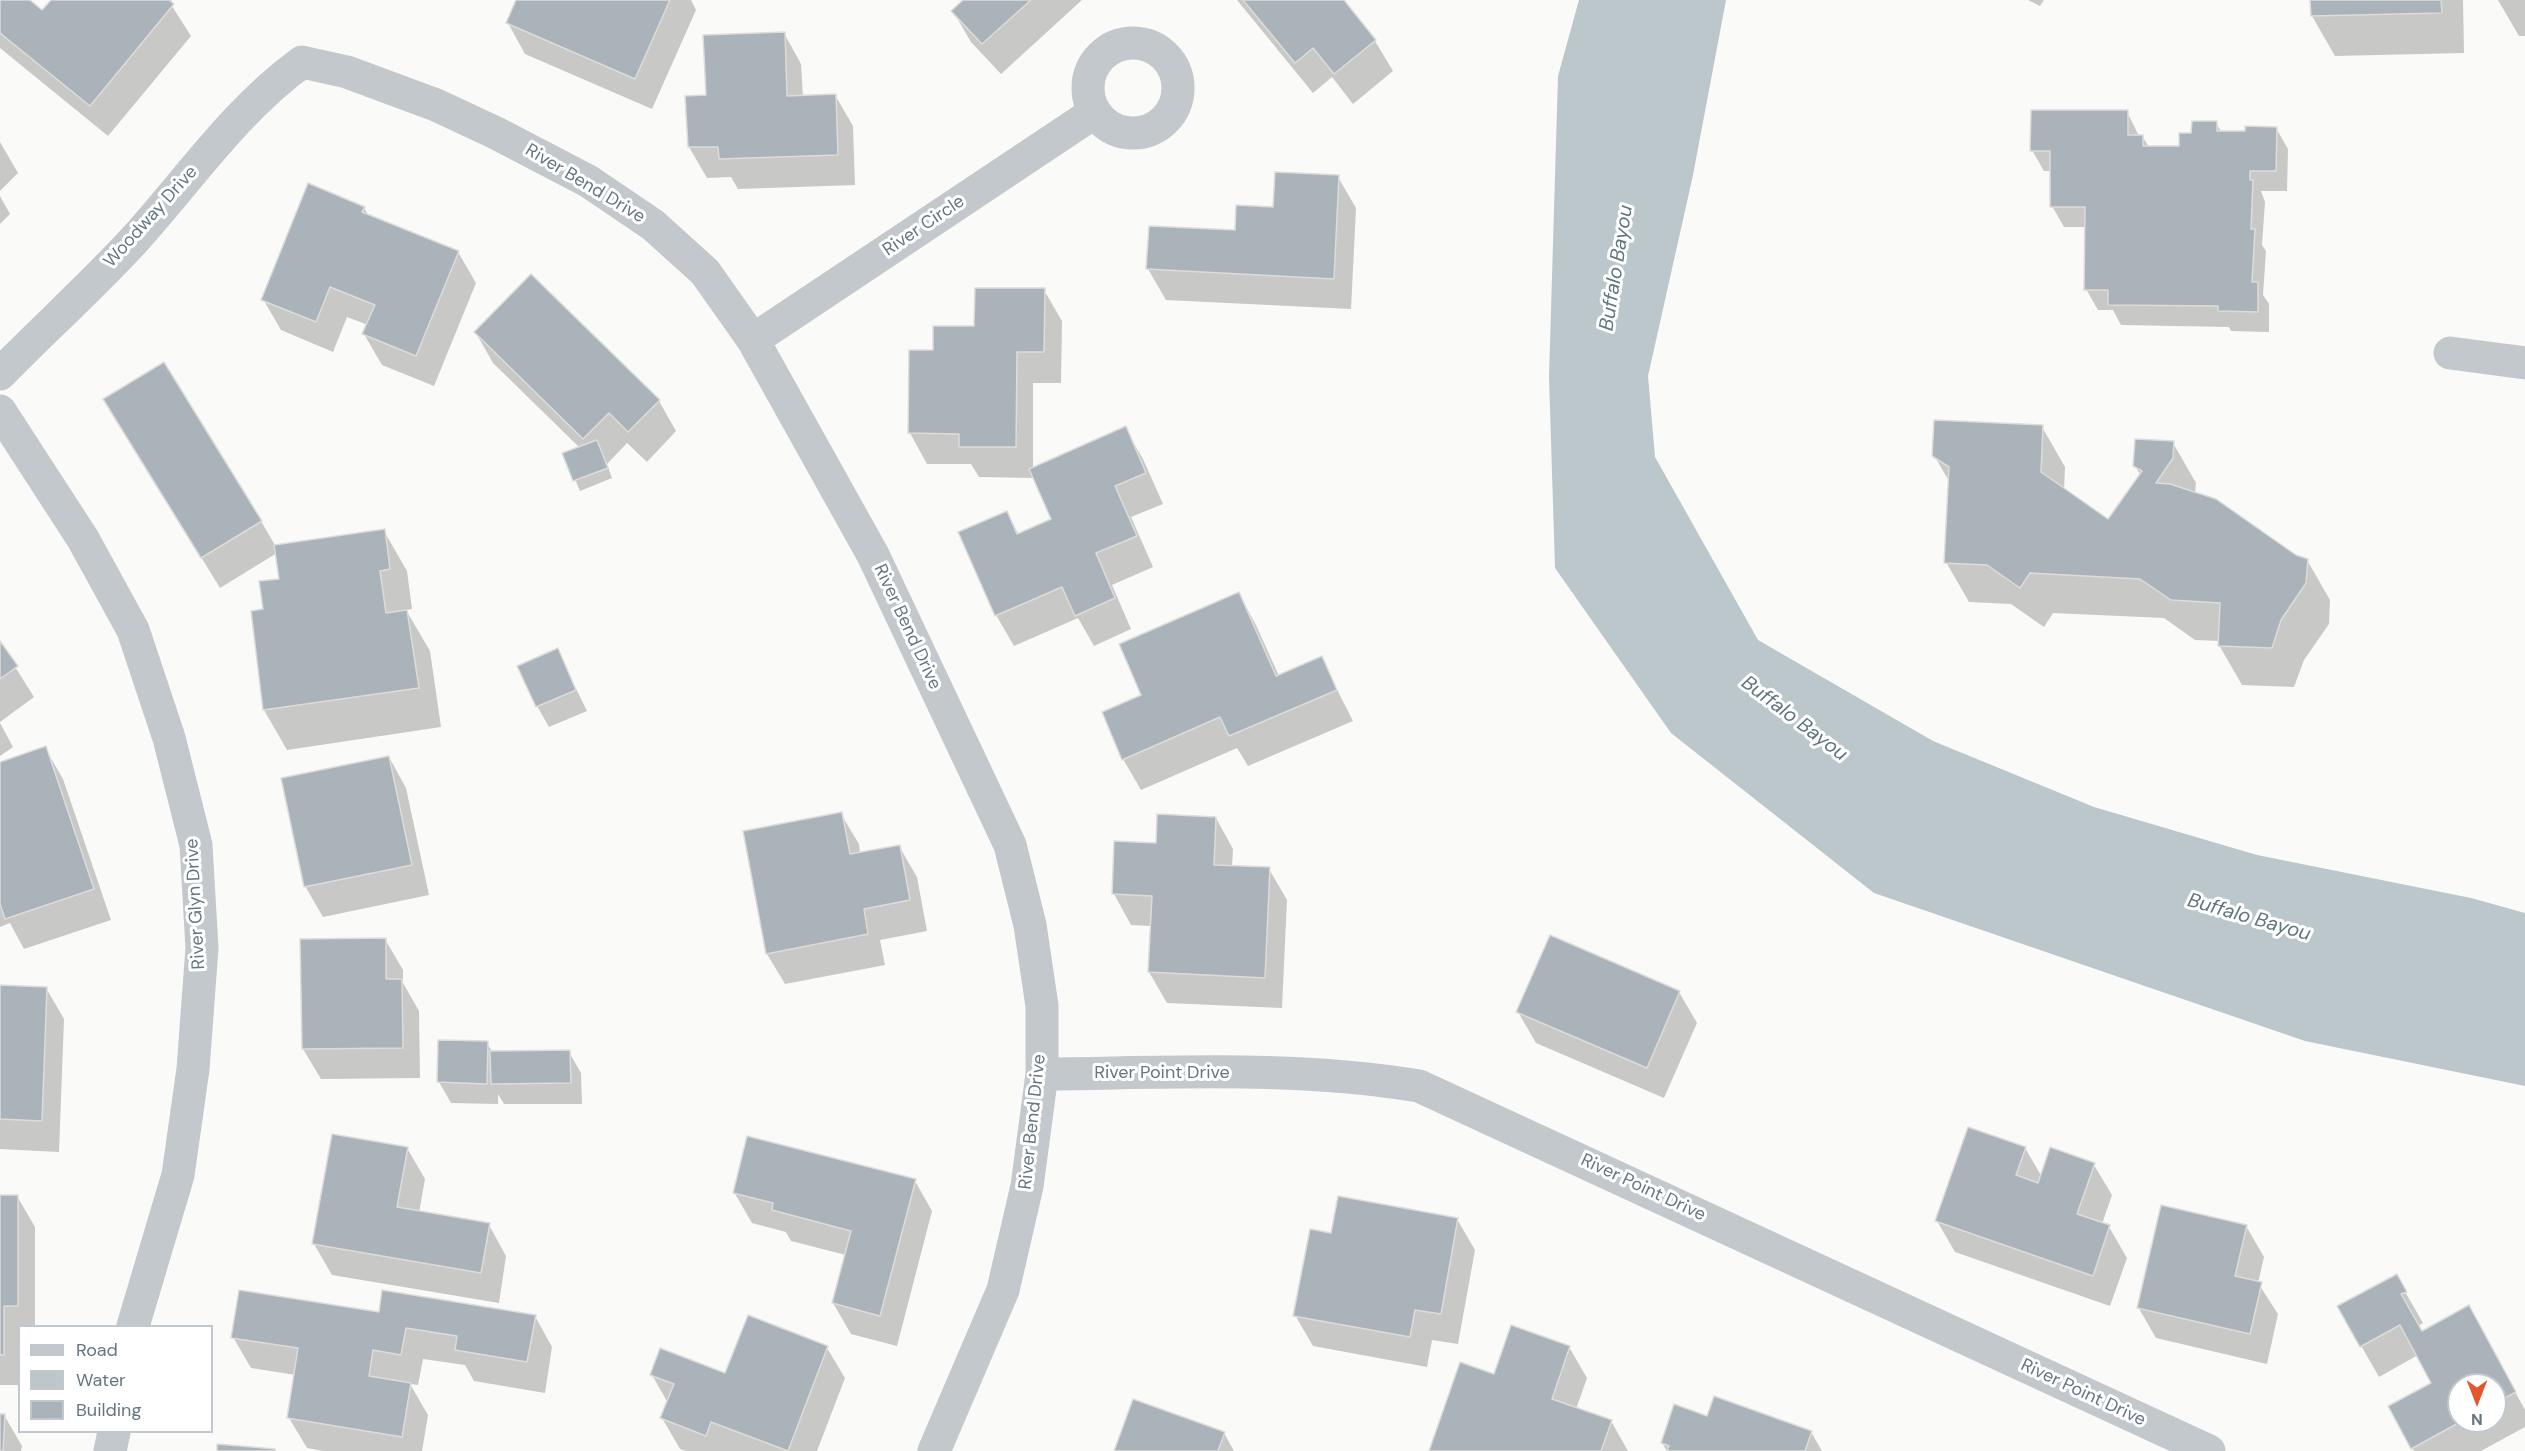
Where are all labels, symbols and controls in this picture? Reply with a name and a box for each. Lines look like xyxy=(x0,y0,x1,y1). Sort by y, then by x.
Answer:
street label: River Bend Drive xyxy=(521,140,649,228)
street label: Woodway Drive xyxy=(100,162,202,272)
street label: River Circle xyxy=(879,191,969,261)
water label: Buffalo Bayou xyxy=(1595,203,1639,333)
street label: River Bend Drive xyxy=(869,561,945,693)
water label: Buffalo Bayou xyxy=(1736,671,1852,767)
street label: River Glyn Drive xyxy=(182,838,210,970)
water label: Buffalo Bayou xyxy=(2185,889,2313,947)
street label: River Bend Drive xyxy=(1015,1053,1051,1191)
street label: River Point Drive xyxy=(1094,1062,1230,1084)
street label: River Point Drive xyxy=(1577,1150,1709,1226)
legend xyxy=(18,1325,213,1433)
text: Road xyxy=(76,1338,118,1362)
street label: River Point Drive xyxy=(2017,1355,2149,1431)
text: Water xyxy=(76,1368,126,1392)
north arrow xyxy=(2447,1373,2507,1433)
text: Building xyxy=(76,1398,141,1422)
text: N xyxy=(2471,1409,2483,1430)

